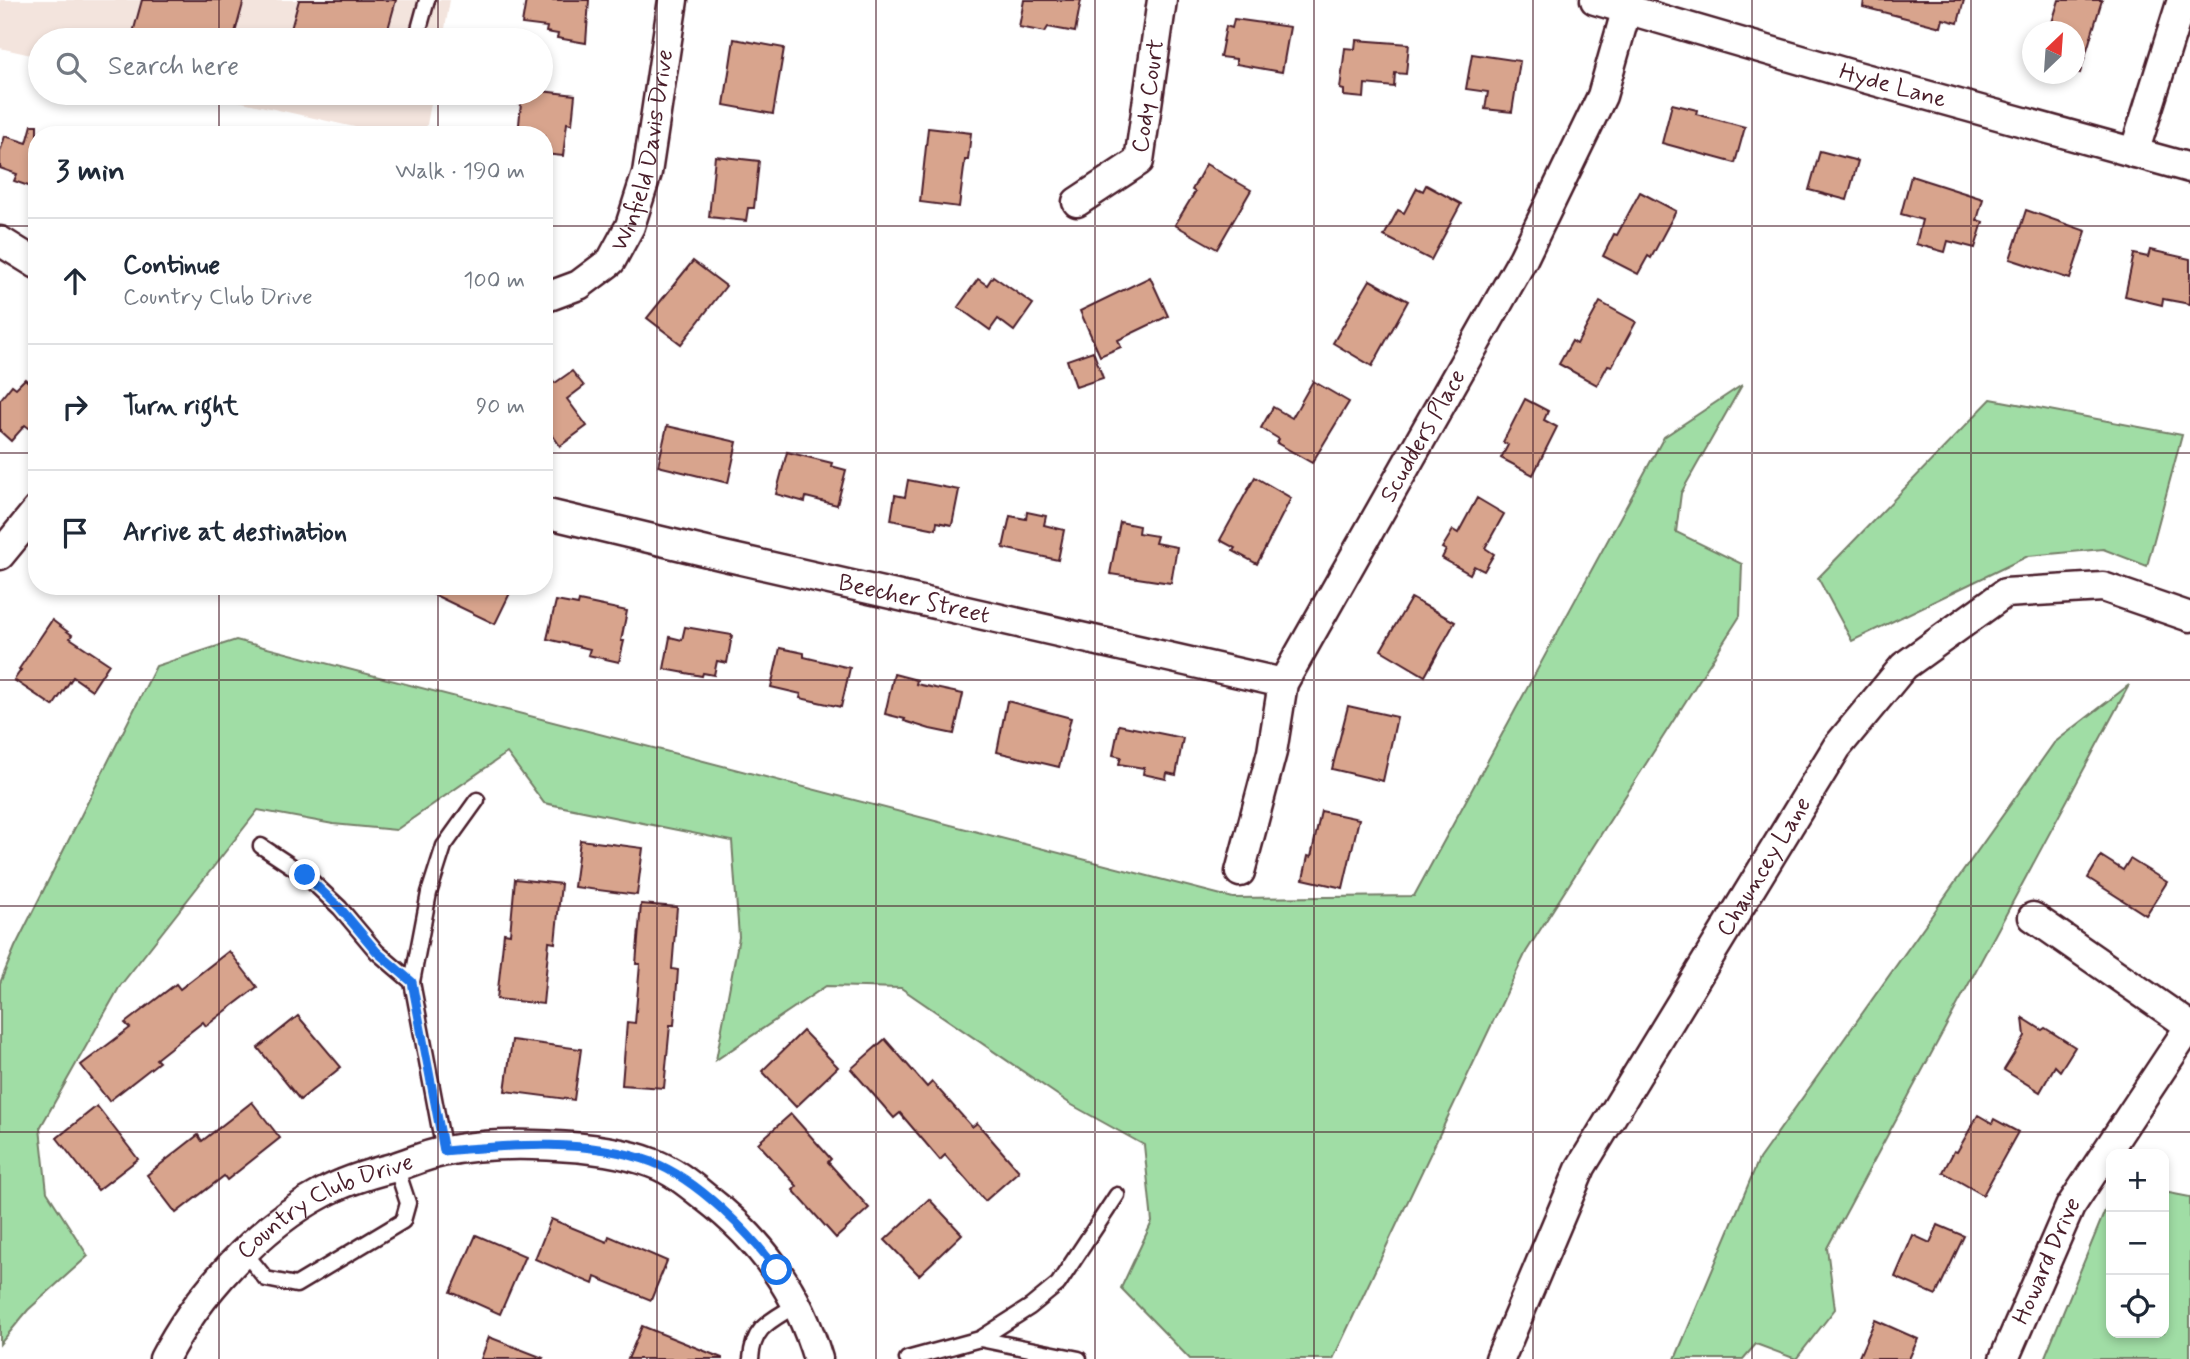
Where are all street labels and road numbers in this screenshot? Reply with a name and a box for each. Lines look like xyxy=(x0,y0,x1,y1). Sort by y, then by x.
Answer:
street label: Cody Court xyxy=(1125,37,1172,155)
street label: Winfield Davis Drive xyxy=(604,47,681,257)
street label: Hyde Lane xyxy=(1836,56,1950,116)
street label: Scudders Place xyxy=(1373,364,1473,508)
street label: Beecher Street xyxy=(835,567,993,631)
street label: Chauncey Lane xyxy=(1710,791,1818,942)
street label: Country Club Drive xyxy=(230,1146,418,1266)
street label: Howard Drive xyxy=(2005,1191,2088,1329)

